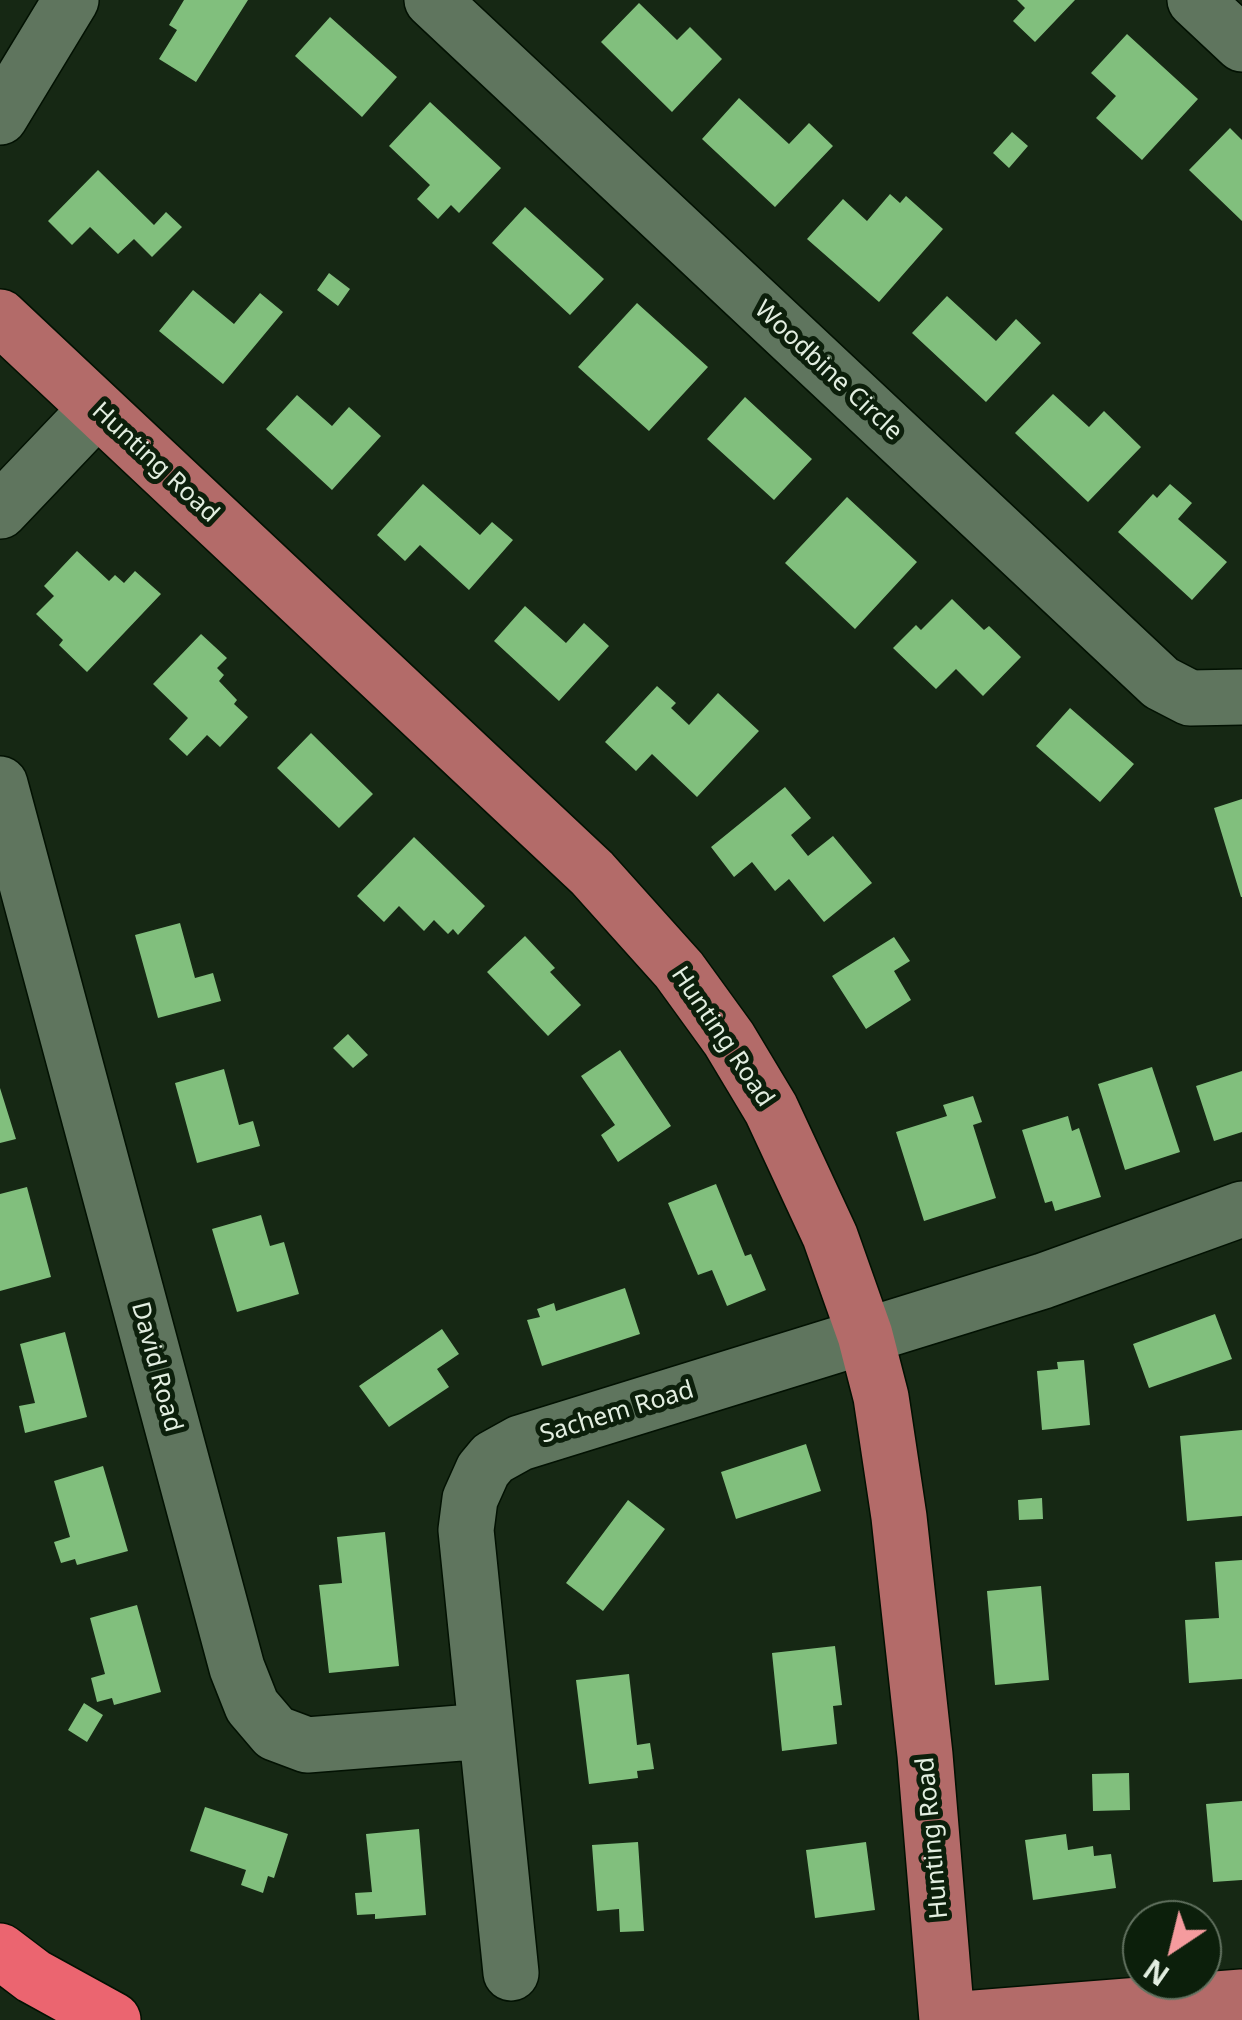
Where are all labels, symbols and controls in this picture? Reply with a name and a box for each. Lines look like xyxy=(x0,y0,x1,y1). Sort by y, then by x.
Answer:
street label: Woodbine Circle xyxy=(748,295,908,447)
street label: Hunting Road xyxy=(85,397,225,529)
street label: Hunting Road xyxy=(664,961,780,1113)
street label: David Road xyxy=(124,1299,188,1435)
street label: Sachem Road xyxy=(536,1375,698,1451)
street label: Hunting Road xyxy=(911,1756,955,1920)
north arrow xyxy=(1122,1900,1222,2000)
text: N xyxy=(1136,1951,1176,1995)

